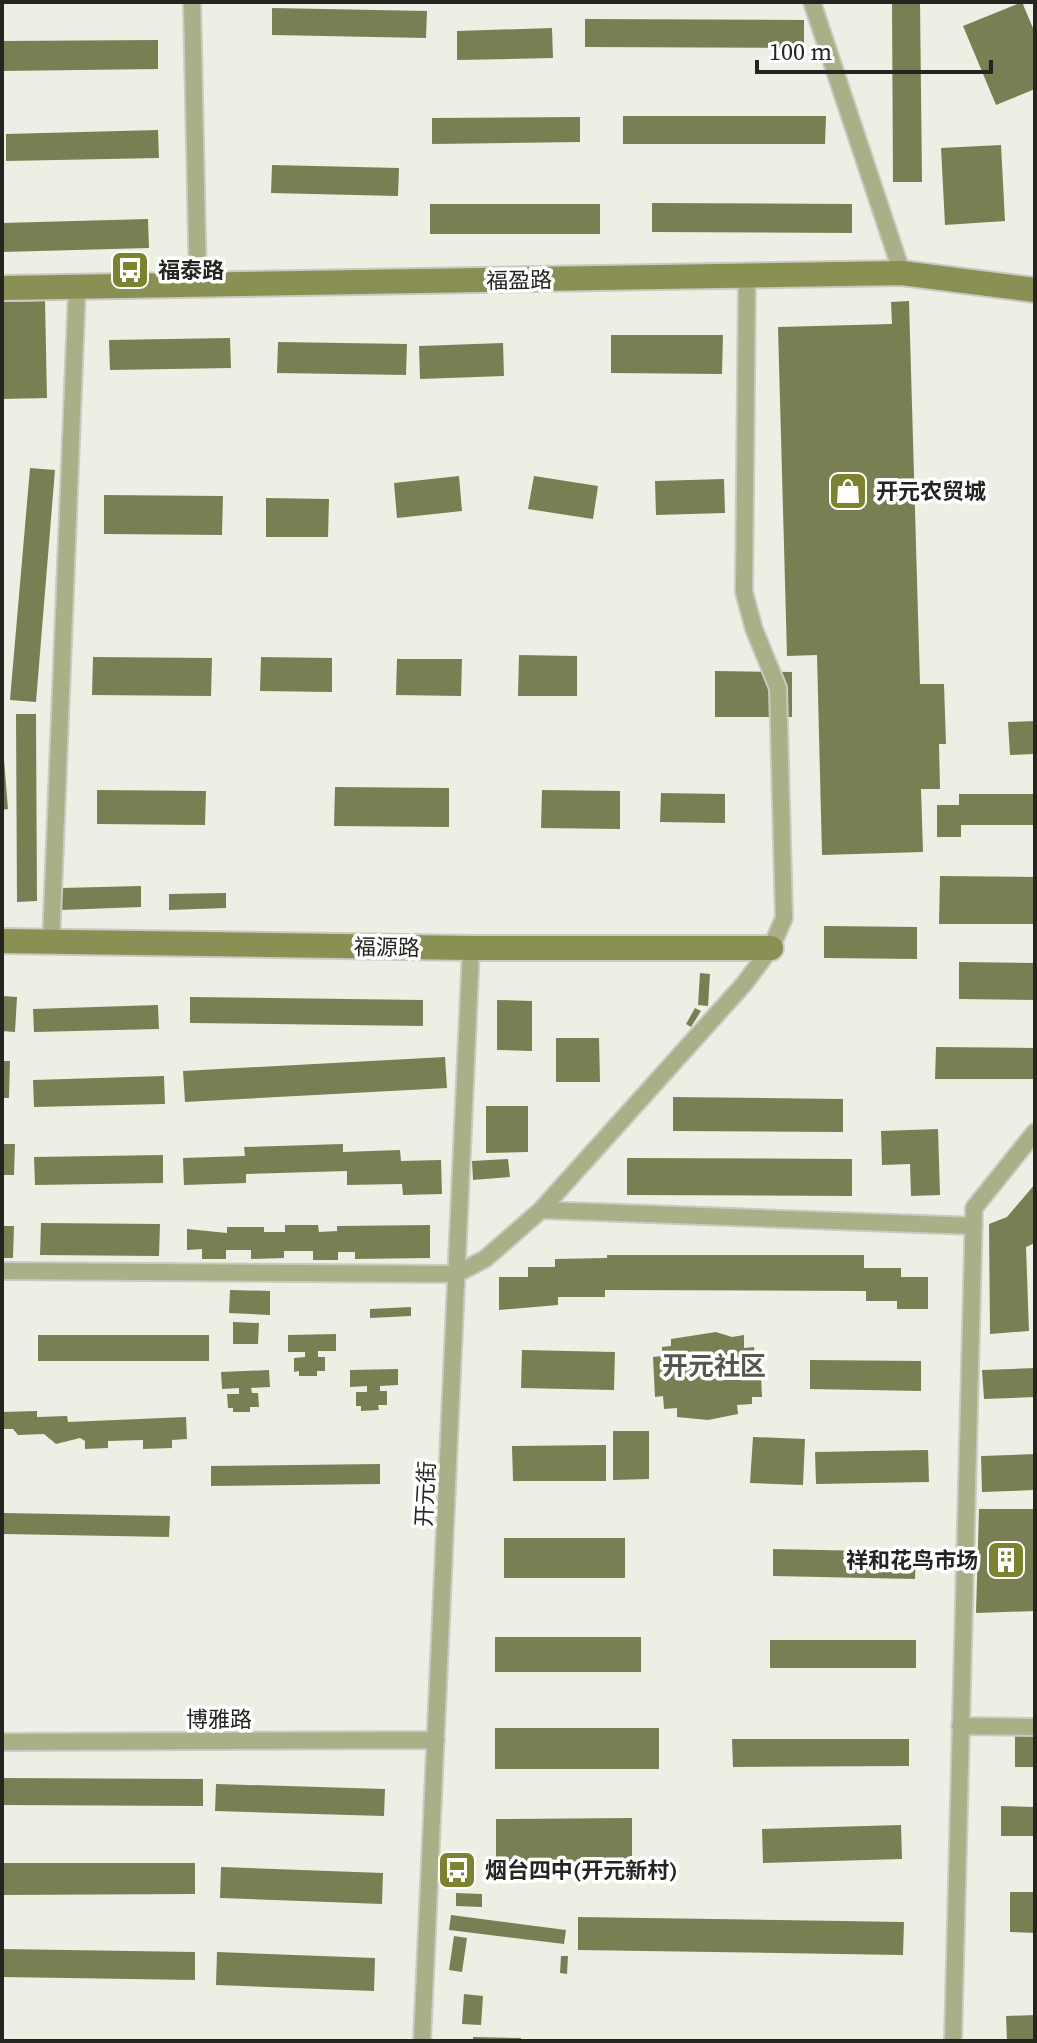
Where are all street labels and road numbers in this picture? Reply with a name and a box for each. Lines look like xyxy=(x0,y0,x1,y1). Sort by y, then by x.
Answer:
street label: 福盈路 xyxy=(486,264,552,296)
street label: 福源路 xyxy=(354,931,420,963)
street label: 开元街 xyxy=(408,1460,442,1528)
street label: 博雅路 xyxy=(186,1704,252,1734)

